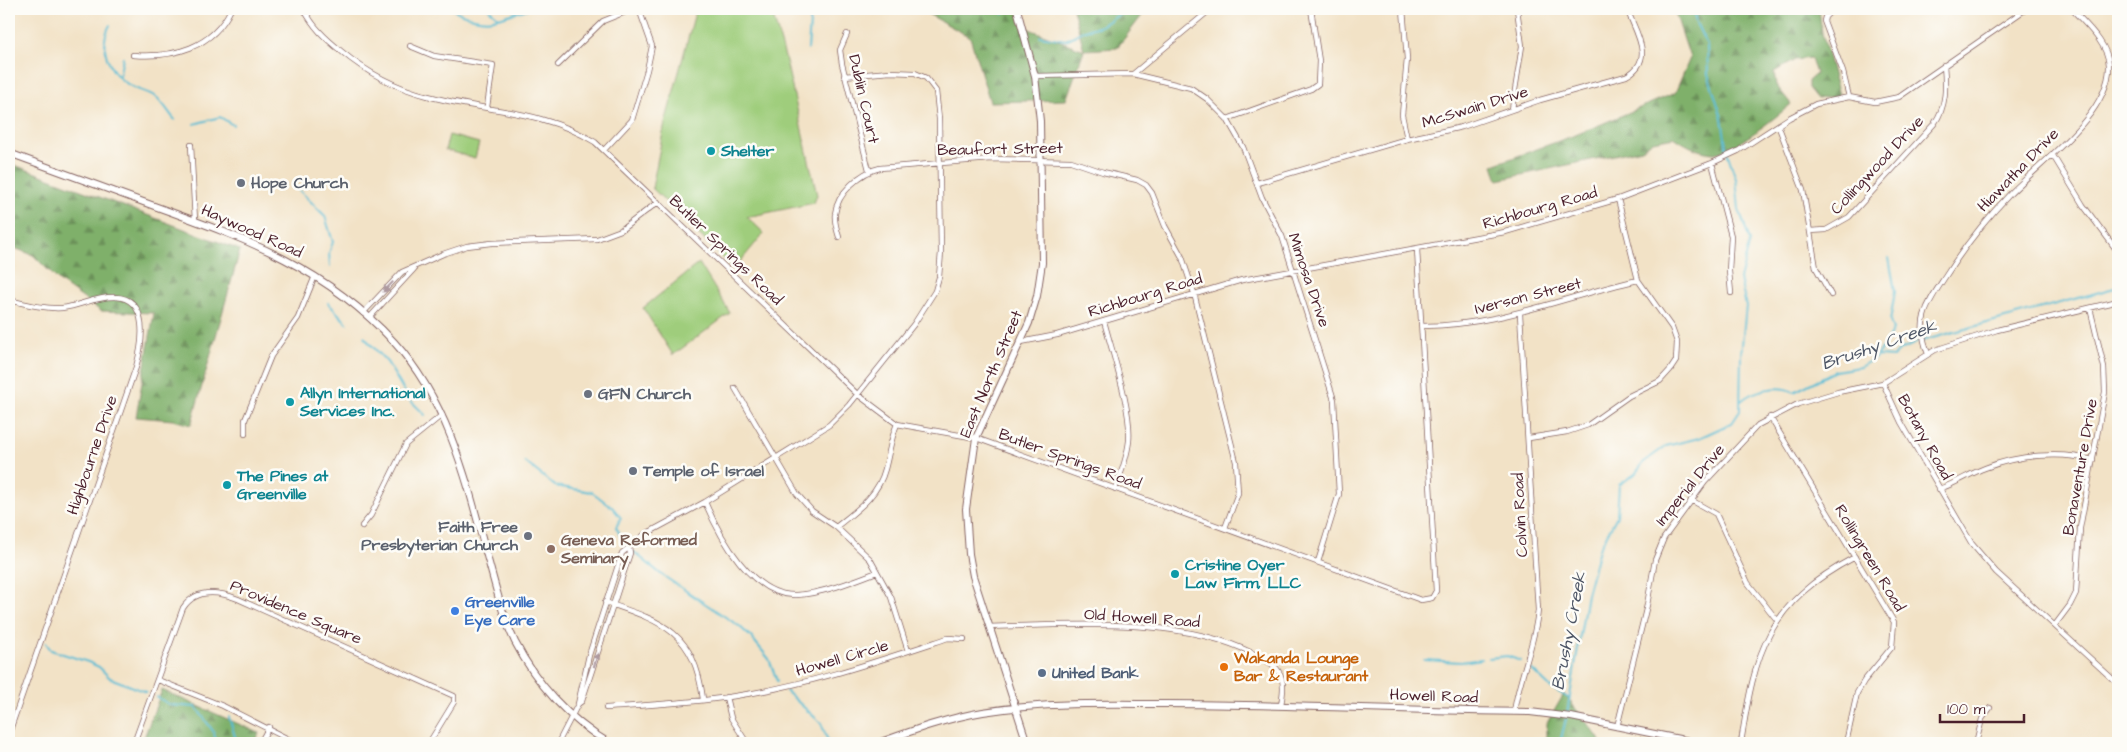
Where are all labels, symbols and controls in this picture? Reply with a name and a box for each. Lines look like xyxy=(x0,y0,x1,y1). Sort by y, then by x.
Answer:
street label: Dublin Court xyxy=(843,52,885,146)
street label: McSwain Drive xyxy=(1419,80,1531,134)
street label: Collingwood Drive xyxy=(1825,110,1930,220)
street label: Hiawatha Drive xyxy=(1972,123,2064,217)
street label: Beaufort Street xyxy=(937,137,1064,161)
place label: Shelter xyxy=(720,140,775,162)
marker: Shelter xyxy=(705,145,717,157)
place label: Hope Church xyxy=(251,172,349,194)
marker: Hope Church xyxy=(235,177,247,189)
street label: Richbourg Road xyxy=(1480,181,1600,236)
street label: Butler Springs Road xyxy=(664,190,788,311)
street label: Haywood Road xyxy=(197,199,306,264)
street label: Mimosa Drive xyxy=(1283,230,1336,330)
street label: Richbourg Road xyxy=(1085,267,1205,324)
street label: Iverson Street xyxy=(1472,272,1584,320)
one-way arrow xyxy=(382,281,394,293)
street label: East North Street xyxy=(954,306,1028,441)
water label: Brushy Creek xyxy=(1818,313,1941,377)
place label: Allyn International Services Inc. xyxy=(299,382,426,422)
place label: GFN Church xyxy=(598,383,692,405)
marker: GFN Church xyxy=(582,388,594,400)
street label: Botany Road xyxy=(1891,390,1958,484)
street label: Highbourne Drive xyxy=(61,392,124,518)
marker: Allyn International Services Inc. xyxy=(284,396,296,408)
street label: Bonaventure Drive xyxy=(2057,397,2103,537)
street label: Butler Springs Road xyxy=(995,423,1144,496)
street label: Imperial Drive xyxy=(1650,439,1730,531)
place label: Temple of Israel xyxy=(642,460,765,482)
place label: The Pines at Greenville xyxy=(236,465,329,505)
marker: Temple of Israel xyxy=(627,465,639,477)
street label: Colvin Road xyxy=(1507,472,1533,558)
marker: The Pines at Greenville xyxy=(221,479,233,491)
street label: Rollingreen Road xyxy=(1828,500,1911,616)
place label: Faith Free Presbyterian Church xyxy=(361,516,519,557)
place label: Geneva Reformed Seminary xyxy=(560,529,698,570)
marker: Faith Free Presbyterian Church xyxy=(522,530,534,542)
marker: Geneva Reformed Seminary xyxy=(545,543,557,555)
place label: Cristine Oyer Law Firm, LLC xyxy=(1185,554,1302,594)
marker: Cristine Oyer Law Firm, LLC xyxy=(1169,568,1181,580)
water label: Brushy Creek xyxy=(1545,569,1594,693)
street label: Providence Square xyxy=(227,574,366,650)
place label: Greenville Eye Care xyxy=(465,591,536,632)
street label: Old Howell Road xyxy=(1083,603,1201,633)
marker: Greenville Eye Care xyxy=(449,605,461,617)
street label: Howell Circle xyxy=(793,634,891,682)
place label: Wakanda Lounge Bar & Restaurant xyxy=(1233,647,1369,687)
one-way arrow xyxy=(593,652,601,667)
marker: Wakanda Lounge Bar & Restaurant xyxy=(1218,661,1230,673)
place label: United Bank xyxy=(1052,662,1139,684)
marker: United Bank xyxy=(1036,667,1048,679)
street label: Howell Road xyxy=(1389,683,1479,709)
scale bar xyxy=(1940,692,2023,724)
text: 100 m xyxy=(1947,699,1986,720)

